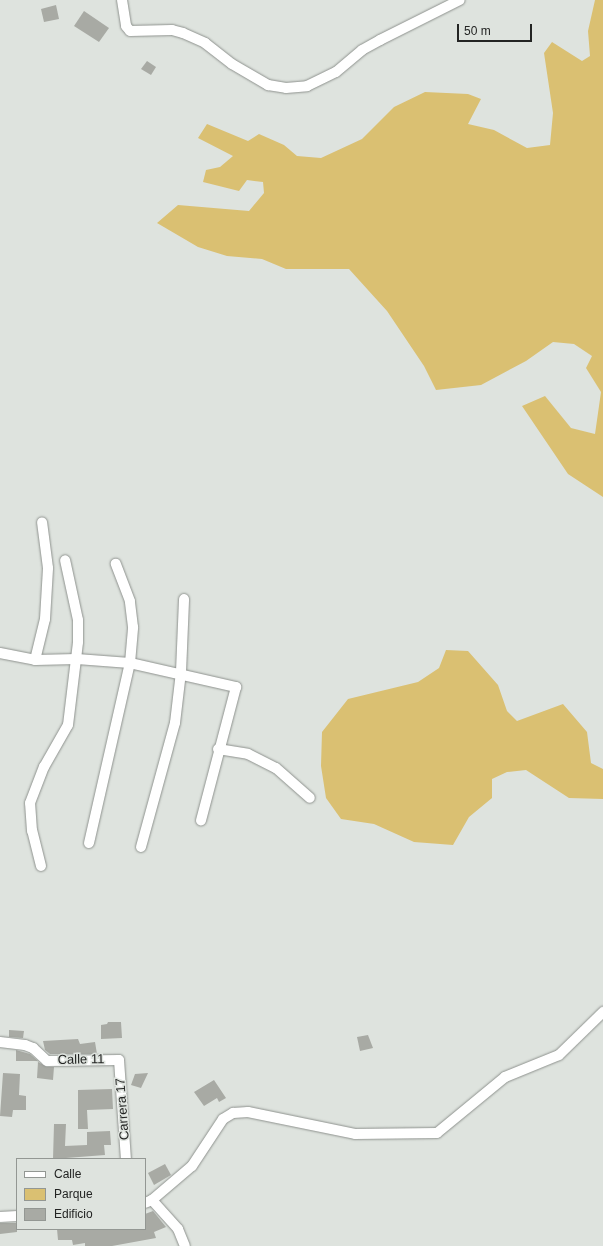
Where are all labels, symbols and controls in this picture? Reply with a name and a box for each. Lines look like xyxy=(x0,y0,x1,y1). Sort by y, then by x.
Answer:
scale bar xyxy=(459,16,534,42)
text: 50 m xyxy=(464,24,491,38)
street label: Calle 11 xyxy=(58,1052,104,1068)
street label: Carrera 17 xyxy=(113,1077,133,1141)
legend xyxy=(16,1158,146,1230)
text: Calle xyxy=(54,1167,81,1181)
text: Parque xyxy=(54,1187,93,1201)
text: Edificio xyxy=(54,1207,93,1221)

